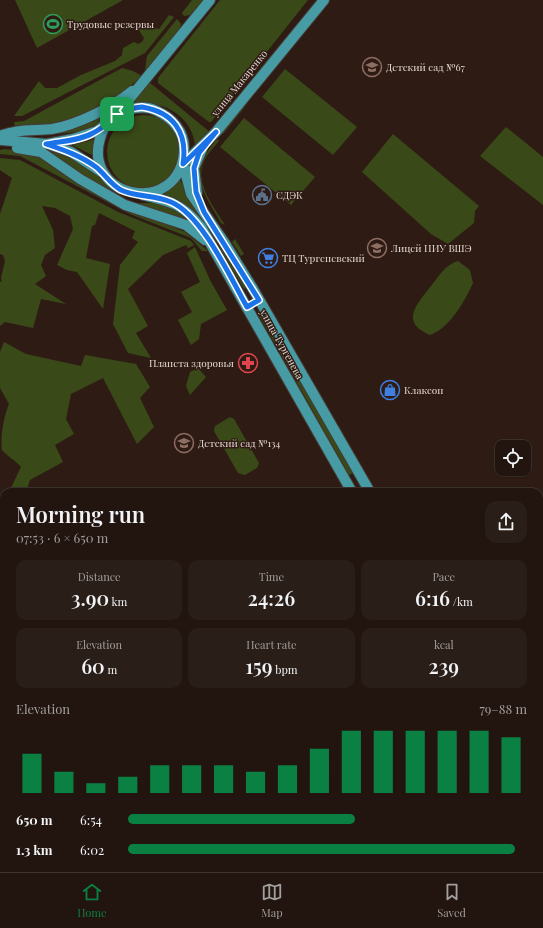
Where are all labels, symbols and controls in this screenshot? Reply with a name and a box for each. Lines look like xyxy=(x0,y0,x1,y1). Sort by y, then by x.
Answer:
sports icon: Трудовые резервы xyxy=(42,13,64,35)
place label: Трудовые резервы xyxy=(67,17,154,31)
street label: улица Макаренко xyxy=(207,46,271,120)
school or university icon: Детский сад №67 xyxy=(361,56,383,78)
place label: Детский сад №67 xyxy=(386,60,465,74)
pin xyxy=(100,97,134,131)
icon: arrive xyxy=(106,103,128,125)
public building icon: СДЭК xyxy=(251,184,273,206)
place label: СДЭК xyxy=(276,188,303,202)
school or university icon: Лицей НИУ ВШЭ xyxy=(366,237,388,259)
place label: Лицей НИУ ВШЭ xyxy=(390,241,472,255)
supermarket icon: ТЦ Тургеневский xyxy=(257,247,279,269)
place label: ТЦ Тургеневский xyxy=(282,251,365,265)
street label: улица Тургенева xyxy=(257,306,307,381)
pharmacy icon: Планета здоровья xyxy=(237,352,259,374)
place label: Планета здоровья xyxy=(149,356,235,370)
shop icon: Клаксон xyxy=(379,379,401,401)
place label: Клаксон xyxy=(404,383,443,397)
school or university icon: Детский сад №134 xyxy=(173,432,195,454)
place label: Детский сад №134 xyxy=(198,436,281,450)
map controls xyxy=(495,440,531,476)
button: locate xyxy=(495,440,531,476)
text: Morning run xyxy=(16,499,145,529)
button: share xyxy=(485,501,527,543)
text: 07:53 · 6 × 650 m xyxy=(16,529,108,546)
text: Distance xyxy=(78,569,121,584)
text: Time xyxy=(259,569,284,584)
text: Pace xyxy=(432,569,455,584)
text: 3.90 xyxy=(71,584,109,611)
text: 24:26 xyxy=(248,584,295,611)
text: 6:16 xyxy=(415,584,450,611)
text: km xyxy=(109,594,127,609)
text: /km xyxy=(450,594,473,609)
text: Elevation xyxy=(76,637,122,652)
text: Heart rate xyxy=(246,637,297,652)
text: kcal xyxy=(434,637,454,652)
text: 60 xyxy=(81,652,105,679)
text: 159 xyxy=(245,652,272,679)
text: 239 xyxy=(429,652,459,679)
text: m xyxy=(105,662,117,677)
text: bpm xyxy=(272,662,298,677)
text: Elevation xyxy=(16,700,70,717)
text: 79–88 m xyxy=(479,700,527,717)
text: 650 m xyxy=(16,811,52,828)
text: 6:54 xyxy=(80,811,102,828)
text: 1.3 km xyxy=(16,841,53,858)
text: 6:02 xyxy=(80,841,104,858)
tab: Home xyxy=(77,881,107,920)
tab: Map xyxy=(261,881,283,920)
tab: Saved xyxy=(437,881,466,920)

